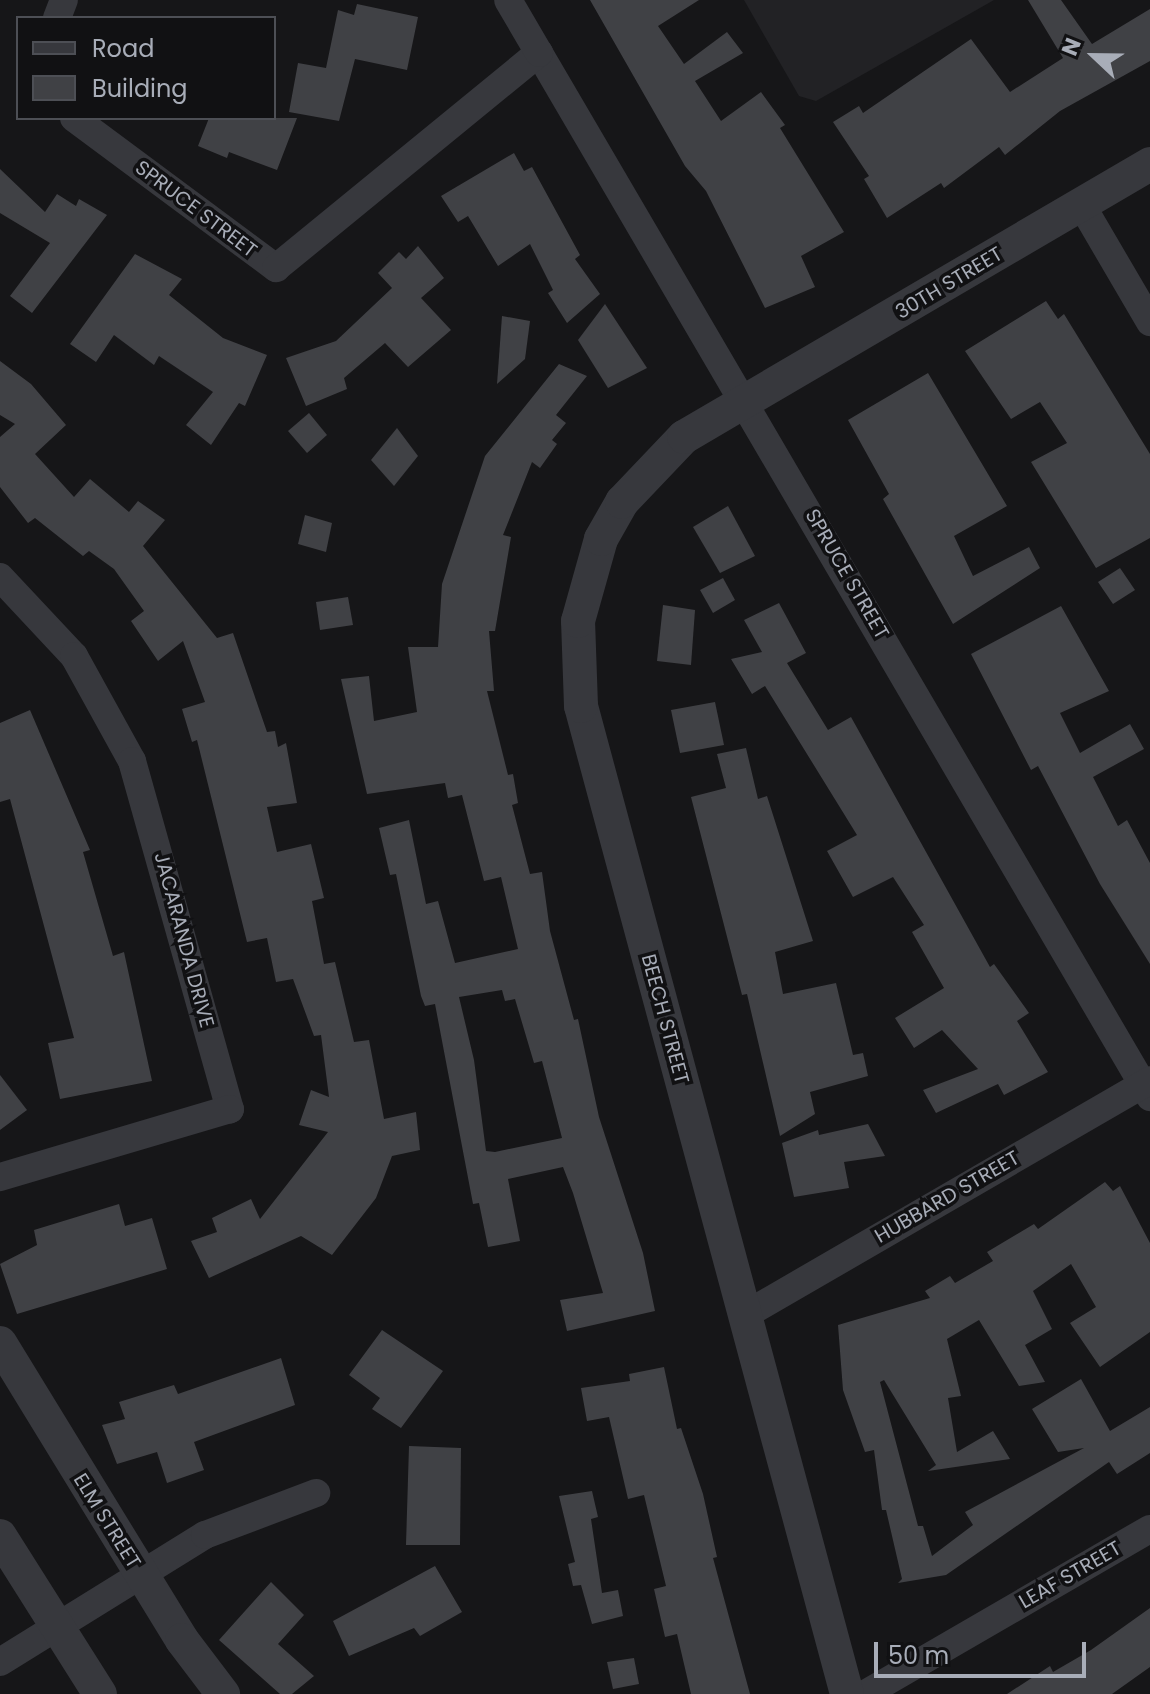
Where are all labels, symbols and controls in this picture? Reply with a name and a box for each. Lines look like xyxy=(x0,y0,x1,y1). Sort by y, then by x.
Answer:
legend xyxy=(16,16,276,120)
north arrow xyxy=(1054,16,1134,96)
text: Road xyxy=(92,32,154,65)
text: N xyxy=(1054,33,1089,60)
text: Building xyxy=(92,72,188,105)
street label: SPRUCE STREET xyxy=(130,155,262,263)
street label: 30TH STREET xyxy=(891,242,1007,324)
street label: SPRUCE STREET xyxy=(800,505,894,643)
street label: JACARANDA DRIVE xyxy=(149,850,219,1030)
street label: BEECH STREET xyxy=(636,951,694,1087)
street label: HUBBARD STREET xyxy=(870,1146,1024,1248)
street label: ELM STREET xyxy=(68,1469,146,1573)
street label: LEAF STREET xyxy=(1015,1536,1125,1614)
scale bar xyxy=(878,1626,1090,1676)
text: 50 m xyxy=(888,1639,949,1672)

